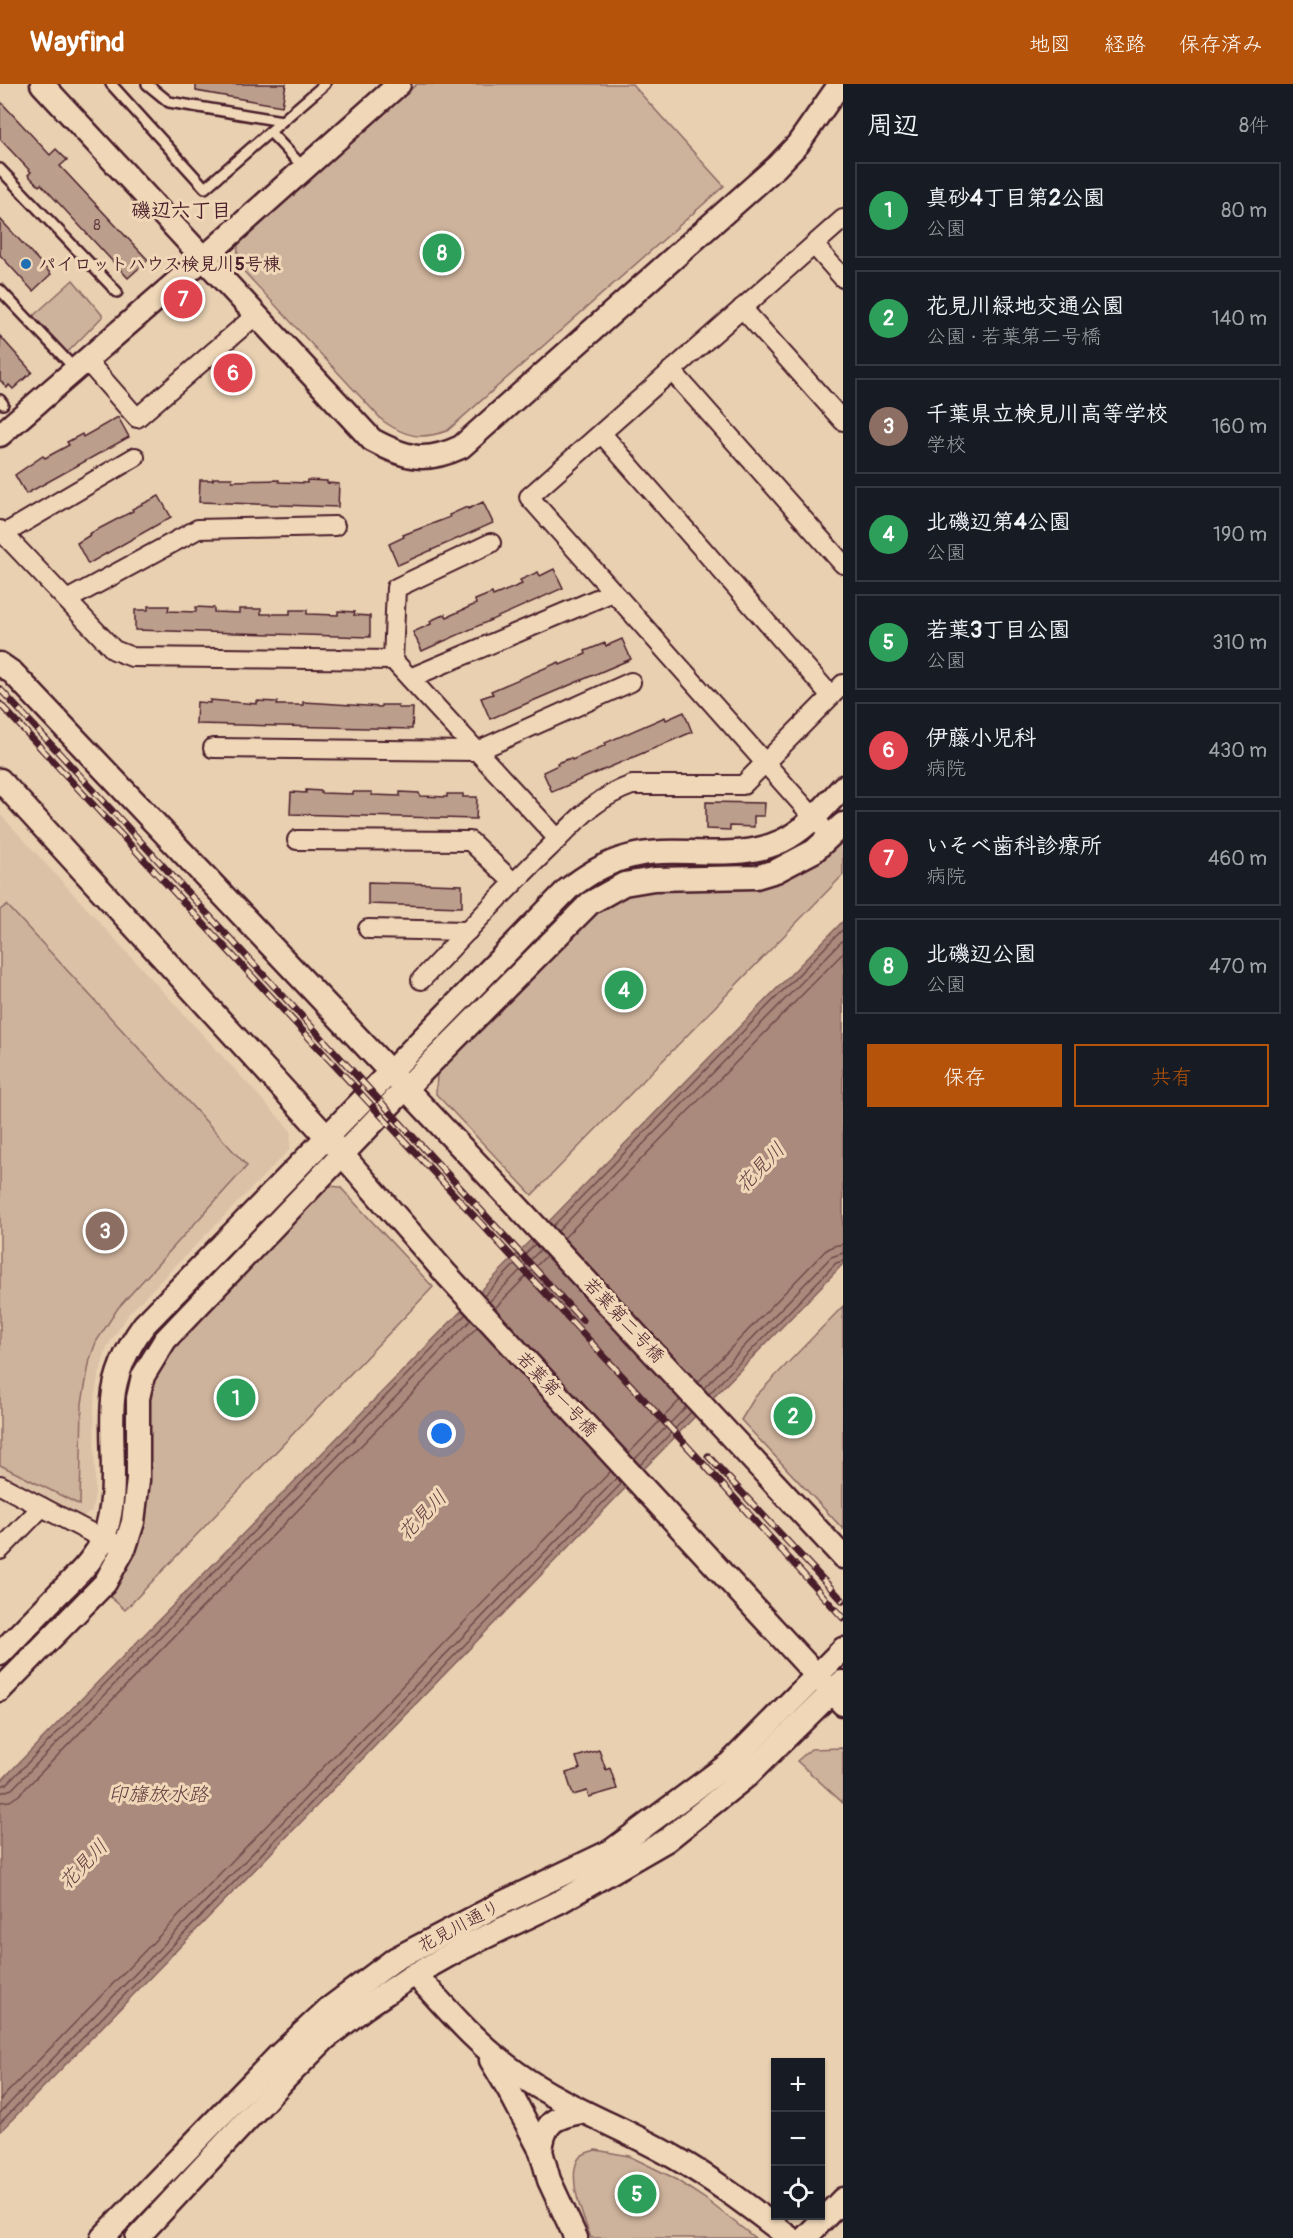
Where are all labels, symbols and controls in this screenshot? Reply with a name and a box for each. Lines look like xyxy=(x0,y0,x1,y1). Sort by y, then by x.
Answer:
text: Wayfind xyxy=(30,25,125,60)
text: 地図 xyxy=(1029,31,1071,58)
text: 経路 xyxy=(1104,31,1146,58)
text: 保存済み xyxy=(1179,31,1263,58)
text: 周辺 xyxy=(867,110,919,142)
text: 8件 xyxy=(1239,113,1269,138)
text: 真砂4丁目第2公園 xyxy=(926,184,1105,212)
district label: 磯辺六丁目 xyxy=(131,198,231,223)
text: 1 xyxy=(885,198,892,223)
text: 80 m xyxy=(1221,198,1267,223)
house number: 8 xyxy=(93,216,101,235)
text: 公園 xyxy=(926,216,966,241)
pin: 8 xyxy=(422,230,462,276)
place label: パイロットハウス検見川5号棟 xyxy=(38,253,281,276)
marker: パイロットハウス検見川5号棟 xyxy=(19,257,33,271)
pin: 7 xyxy=(164,276,202,322)
text: 花見川緑地交通公園 xyxy=(926,292,1124,320)
text: 2 xyxy=(883,306,894,331)
text: 140 m xyxy=(1212,306,1267,331)
text: 公園 · 若葉第二号橋 xyxy=(926,324,1101,349)
pin: 6 xyxy=(214,350,252,396)
text: 千葉県立検見川高等学校 xyxy=(926,400,1168,428)
text: 3 xyxy=(883,414,894,439)
text: 160 m xyxy=(1212,414,1267,439)
text: 学校 xyxy=(926,432,966,457)
text: 北磯辺第4公園 xyxy=(926,508,1071,536)
text: 4 xyxy=(883,522,894,547)
text: 190 m xyxy=(1213,522,1267,547)
text: 公園 xyxy=(926,540,966,565)
text: 若葉3丁目公園 xyxy=(926,616,1070,644)
text: 5 xyxy=(883,630,894,655)
text: 310 m xyxy=(1212,630,1267,655)
text: 公園 xyxy=(926,648,966,673)
text: 伊藤小児科 xyxy=(926,724,1036,752)
text: 6 xyxy=(883,738,894,763)
text: 430 m xyxy=(1208,738,1267,763)
text: 病院 xyxy=(926,756,966,781)
text: いそべ歯科診療所 xyxy=(926,832,1102,860)
text: 7 xyxy=(883,846,894,871)
text: 460 m xyxy=(1208,846,1267,871)
text: 病院 xyxy=(926,864,966,889)
text: 北磯辺公園 xyxy=(926,940,1036,968)
text: 8 xyxy=(883,954,894,979)
text: 470 m xyxy=(1209,954,1267,979)
pin: 4 xyxy=(604,968,644,1012)
text: 公園 xyxy=(926,972,966,997)
button: 保存 xyxy=(867,1044,1062,1107)
button: 共有 xyxy=(1074,1044,1269,1107)
water label: 花見川 xyxy=(731,1137,790,1198)
pin: 3 xyxy=(86,1208,124,1254)
street label: 若葉第二号橋 xyxy=(578,1273,669,1368)
street label: 若葉第一号橋 xyxy=(511,1347,602,1442)
pin: 1 xyxy=(216,1376,256,1420)
pin: 2 xyxy=(774,1394,812,1438)
your location xyxy=(427,1419,456,1448)
water label: 花見川 xyxy=(393,1485,452,1546)
water label: 印旛放水路 xyxy=(108,1782,209,1807)
water label: 花見川 xyxy=(54,1834,113,1895)
street label: 花見川通り xyxy=(414,1895,504,1958)
map controls xyxy=(771,2058,825,2220)
button: + xyxy=(771,2058,825,2112)
button: − xyxy=(771,2112,825,2166)
button: locate xyxy=(771,2166,825,2220)
pin: 5 xyxy=(618,2172,656,2216)

